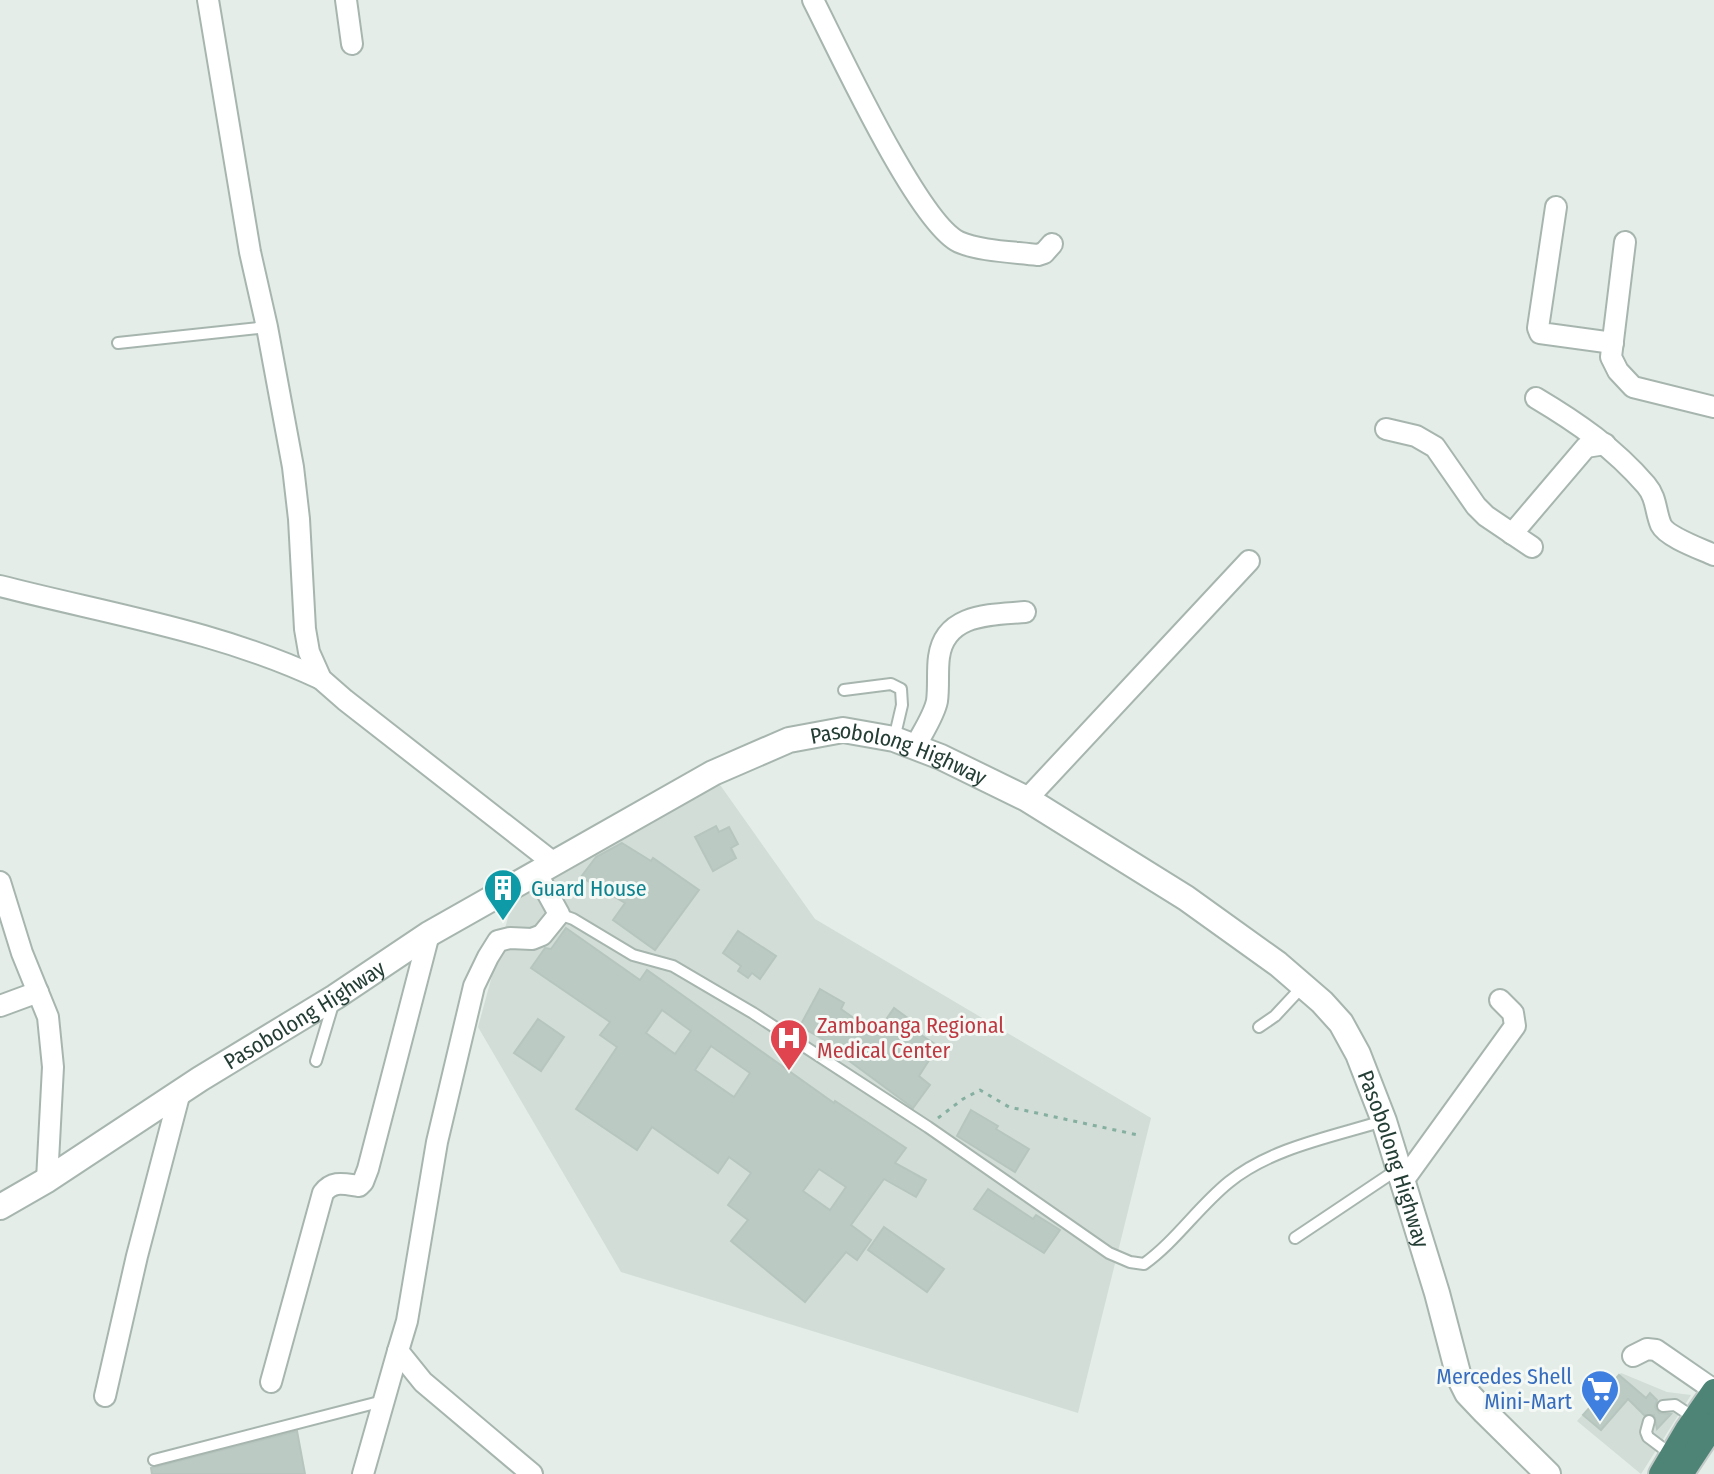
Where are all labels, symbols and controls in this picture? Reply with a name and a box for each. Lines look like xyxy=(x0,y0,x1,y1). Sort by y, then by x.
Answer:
street label: Pasobolong Highway xyxy=(808,716,992,791)
building icon: Guard House xyxy=(482,867,524,922)
place label: Guard House xyxy=(531,875,647,902)
street label: Pasobolong Highway xyxy=(219,954,390,1075)
place label: Zamboanga Regional Medical Center xyxy=(817,1012,1004,1064)
hospital icon: Zamboanga Regional Medical Center xyxy=(768,1017,810,1072)
street label: Pasobolong Highway xyxy=(1352,1066,1436,1251)
place label: Mercedes Shell Mini-Mart xyxy=(1436,1363,1573,1415)
supermarket icon: Mercedes Shell Mini-Mart xyxy=(1579,1368,1621,1423)

